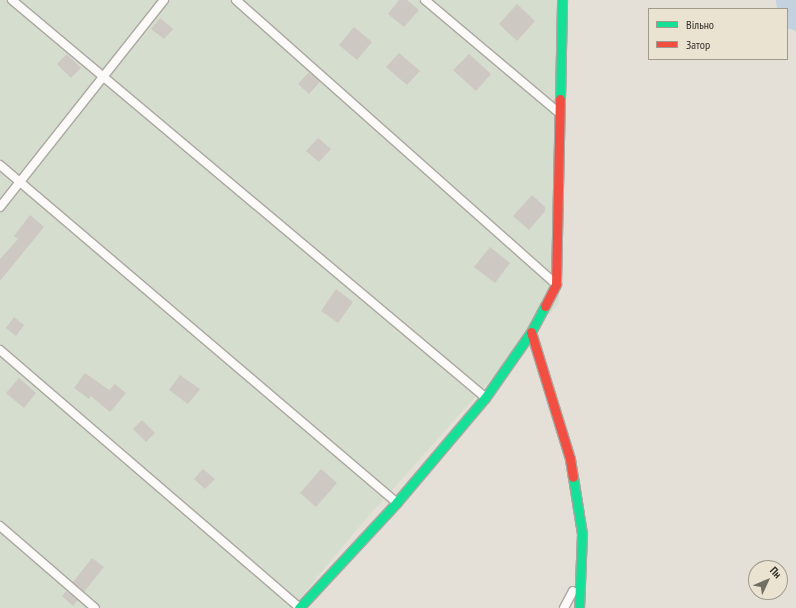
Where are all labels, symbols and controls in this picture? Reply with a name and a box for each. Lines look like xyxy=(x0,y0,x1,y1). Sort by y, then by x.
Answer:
legend xyxy=(648,8,788,60)
text: Вільно xyxy=(686,17,714,32)
text: Затор xyxy=(686,37,710,52)
north arrow xyxy=(748,560,788,600)
text: Пн xyxy=(767,564,785,581)

